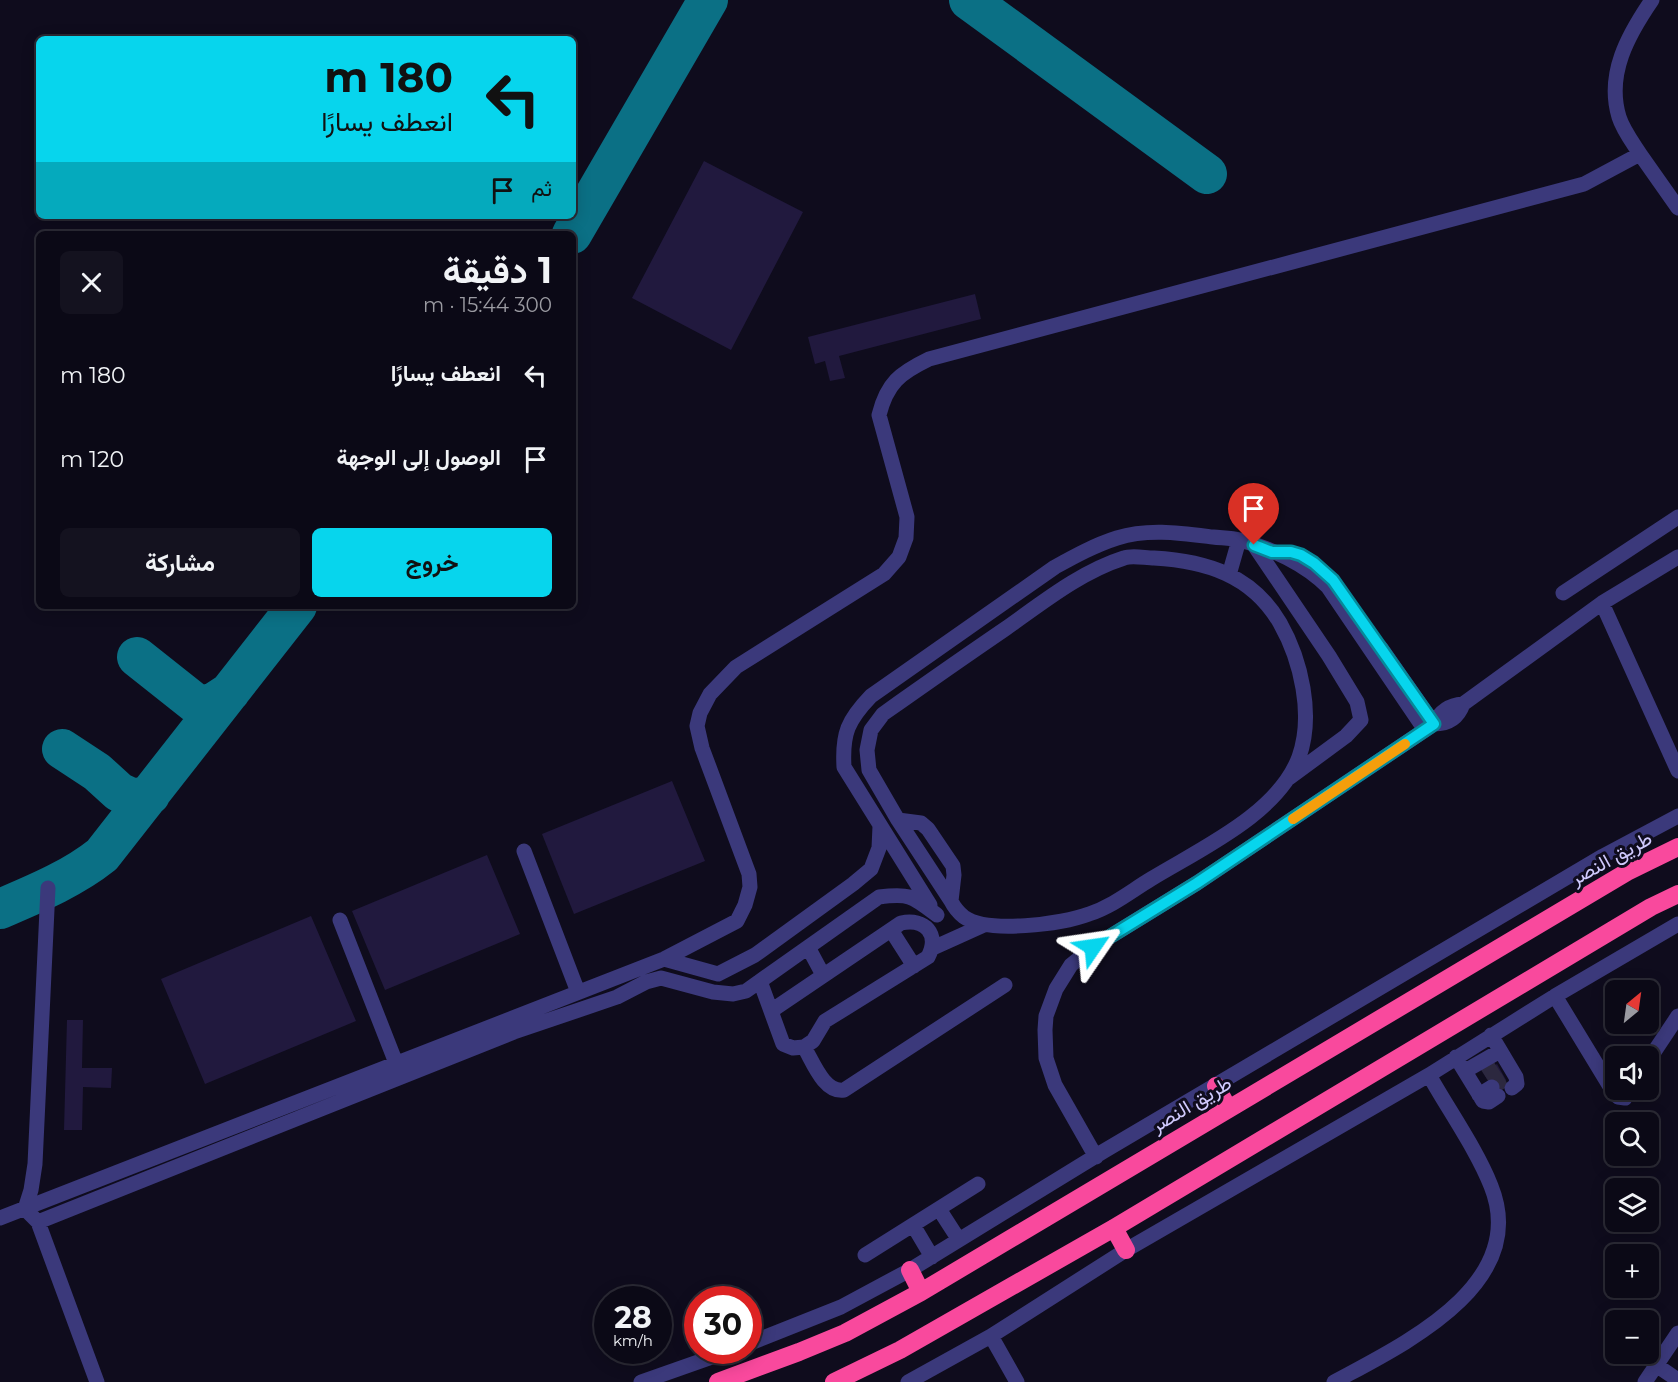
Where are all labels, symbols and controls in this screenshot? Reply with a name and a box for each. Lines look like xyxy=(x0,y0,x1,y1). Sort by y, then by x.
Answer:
text: 180 m xyxy=(324,51,453,103)
icon: left xyxy=(474,60,552,138)
text: انعطف يسارًا xyxy=(321,105,453,138)
icon: arrive xyxy=(486,174,519,207)
text: ثم xyxy=(531,175,552,202)
text: 1 دقيقة xyxy=(443,248,552,292)
button: close xyxy=(60,251,123,314)
text: 300 m · 15:44 xyxy=(423,293,552,317)
icon: left xyxy=(519,359,552,392)
text: انعطف يسارًا xyxy=(391,360,501,387)
text: 180 m xyxy=(60,362,126,389)
icon: arrive xyxy=(519,443,552,476)
text: الوصول إلى الوجهة xyxy=(336,444,501,471)
text: 120 m xyxy=(60,446,124,473)
pin xyxy=(1228,483,1279,545)
icon: arrive xyxy=(1237,492,1270,525)
button: مشاركة xyxy=(60,528,300,597)
button: خروج xyxy=(312,528,552,597)
street label: طريق النصر xyxy=(1565,826,1657,892)
position arrow xyxy=(1061,915,1125,979)
north arrow xyxy=(1605,980,1659,1034)
map controls xyxy=(1605,980,1659,1364)
button: sound xyxy=(1605,1046,1659,1100)
street label: طريق النصر xyxy=(1146,1071,1236,1139)
button: search xyxy=(1605,1112,1659,1166)
button: layers xyxy=(1605,1178,1659,1232)
button: + xyxy=(1605,1244,1659,1298)
speed limit sign: 30 xyxy=(684,1286,762,1364)
text: 28 xyxy=(614,1299,652,1336)
button: − xyxy=(1605,1310,1659,1364)
text: km/h xyxy=(613,1331,653,1350)

